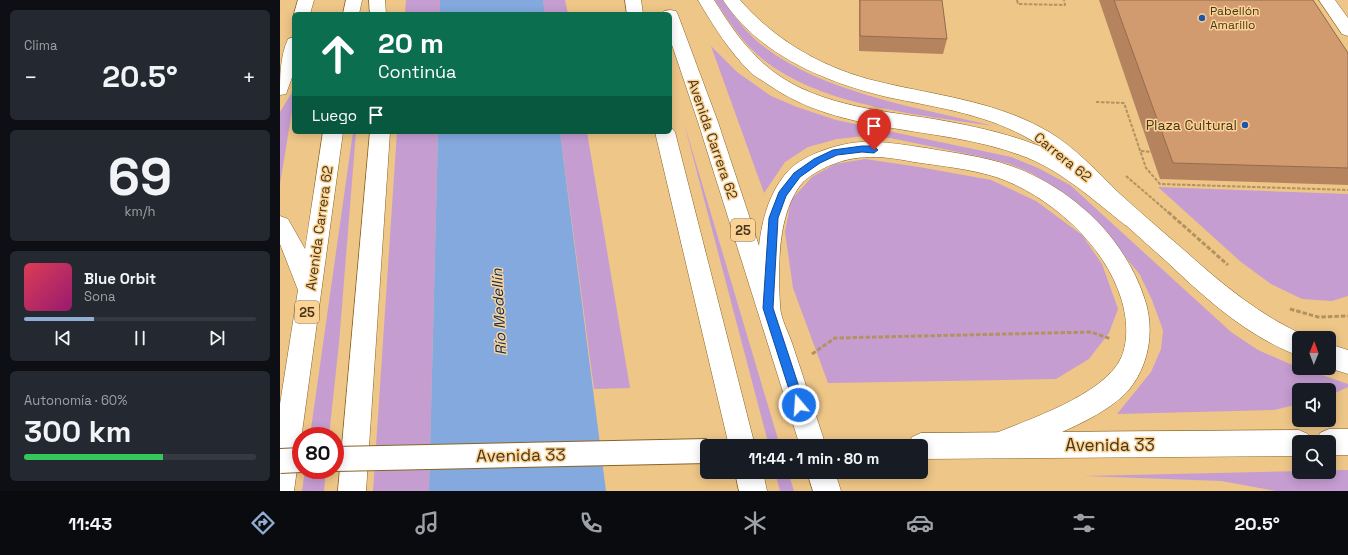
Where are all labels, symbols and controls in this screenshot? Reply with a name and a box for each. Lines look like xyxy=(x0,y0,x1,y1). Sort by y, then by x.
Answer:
place label: Pabellón Amarillo xyxy=(1210,3,1259,33)
marker: Pabellón Amarillo xyxy=(1197,13,1207,23)
text: 20 m xyxy=(378,25,444,61)
icon: ahead xyxy=(312,28,364,80)
text: Clima xyxy=(24,37,57,54)
text: 20.5° xyxy=(102,57,178,96)
text: Continúa xyxy=(378,60,456,83)
text: − xyxy=(24,63,38,91)
text: + xyxy=(242,63,256,91)
street label: Avenida Carrera 62 xyxy=(684,76,742,202)
icon: arrive xyxy=(365,104,387,126)
text: Luego xyxy=(312,106,357,125)
pin xyxy=(857,109,891,150)
icon: arrive xyxy=(863,115,885,137)
place label: Plaza Cultural xyxy=(1146,116,1237,134)
marker: Plaza Cultural xyxy=(1240,120,1250,130)
street label: Carrera 62 xyxy=(1030,128,1096,186)
text: 69 xyxy=(108,144,172,210)
street label: Avenida Carrera 62 xyxy=(301,164,337,292)
text: km/h xyxy=(125,203,155,220)
road number: 25 xyxy=(731,219,755,241)
water label: Río Medellín xyxy=(487,267,510,356)
text: Blue Orbit xyxy=(84,269,156,288)
text: Sona xyxy=(84,288,115,305)
road number: 25 xyxy=(295,301,319,323)
icon: previous xyxy=(52,327,74,349)
icon: pause xyxy=(129,327,151,349)
icon: next xyxy=(206,327,228,349)
north arrow xyxy=(1292,331,1336,375)
map controls xyxy=(1292,331,1336,479)
button: sound xyxy=(1292,383,1336,427)
position arrow xyxy=(778,384,820,426)
text: Autonomía · 60% xyxy=(24,392,127,409)
text: 300 km xyxy=(24,412,131,451)
speed limit sign: 80 xyxy=(292,427,344,479)
street label: Avenida 33 xyxy=(1065,434,1155,456)
button: search xyxy=(1292,435,1336,479)
street label: Avenida 33 xyxy=(476,443,566,467)
text: 11:44 · 1 min · 80 m xyxy=(749,449,879,468)
icon: directions xyxy=(249,509,277,537)
icon: music xyxy=(413,509,441,537)
icon: phone xyxy=(577,509,605,537)
icon: climate xyxy=(741,509,769,537)
icon: car xyxy=(906,509,934,537)
icon: filters xyxy=(1070,509,1098,537)
text: 11:43 xyxy=(68,512,112,535)
text: 20.5° xyxy=(1234,512,1280,535)

